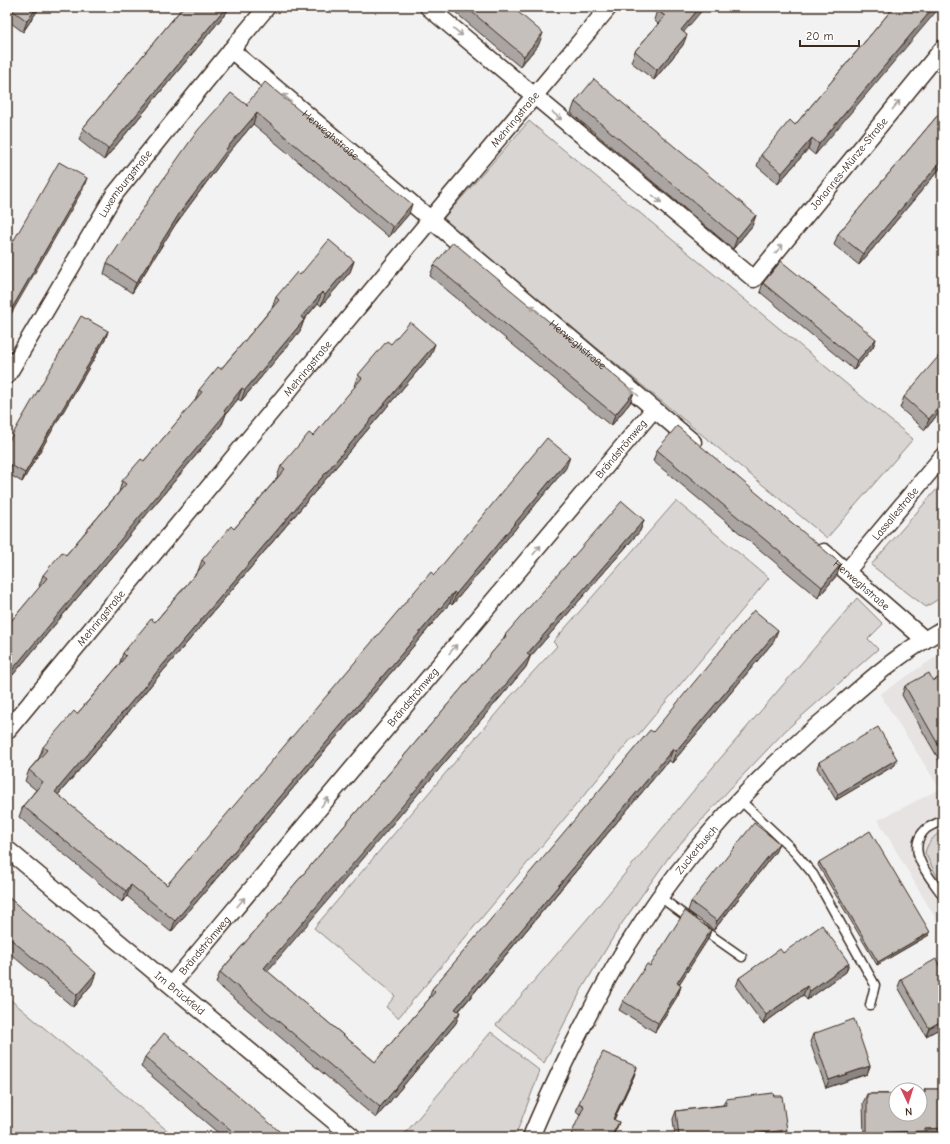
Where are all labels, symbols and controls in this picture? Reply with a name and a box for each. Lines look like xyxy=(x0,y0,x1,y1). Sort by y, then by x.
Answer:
scale bar xyxy=(800,22,859,48)
one-way arrow xyxy=(452,28,463,37)
text: 20 m xyxy=(806,29,834,43)
street label: Mehringstraße xyxy=(488,89,542,150)
one-way arrow xyxy=(281,93,292,102)
one-way arrow xyxy=(892,99,901,110)
street label: Herweghstraße xyxy=(300,107,362,163)
one-way arrow xyxy=(552,111,563,120)
street label: Johannes-Münze-Straße xyxy=(808,115,891,212)
street label: Luxemburgstraße xyxy=(96,147,155,220)
one-way arrow xyxy=(652,194,663,203)
one-way arrow xyxy=(774,243,783,254)
one-way arrow xyxy=(530,304,540,313)
street label: Herweghstraße xyxy=(547,317,609,373)
street label: Mehringstraße xyxy=(281,338,335,399)
one-way arrow xyxy=(629,388,640,397)
street label: Brändströmweg xyxy=(593,417,650,481)
street label: Lassallestraße xyxy=(870,484,922,543)
one-way arrow xyxy=(532,544,541,555)
street label: Herweghstraße xyxy=(831,557,893,614)
street label: Mehringstraße xyxy=(74,587,128,649)
one-way arrow xyxy=(449,644,458,655)
street label: Brändströmweg xyxy=(385,665,441,729)
one-way arrow xyxy=(320,797,329,808)
street label: Zuckerbusch xyxy=(673,823,721,877)
one-way arrow xyxy=(236,897,245,907)
street label: Brändströmweg xyxy=(176,913,233,978)
street label: Im Brückfeld xyxy=(152,969,207,1018)
north arrow xyxy=(888,1082,928,1122)
text: N xyxy=(905,1105,913,1118)

